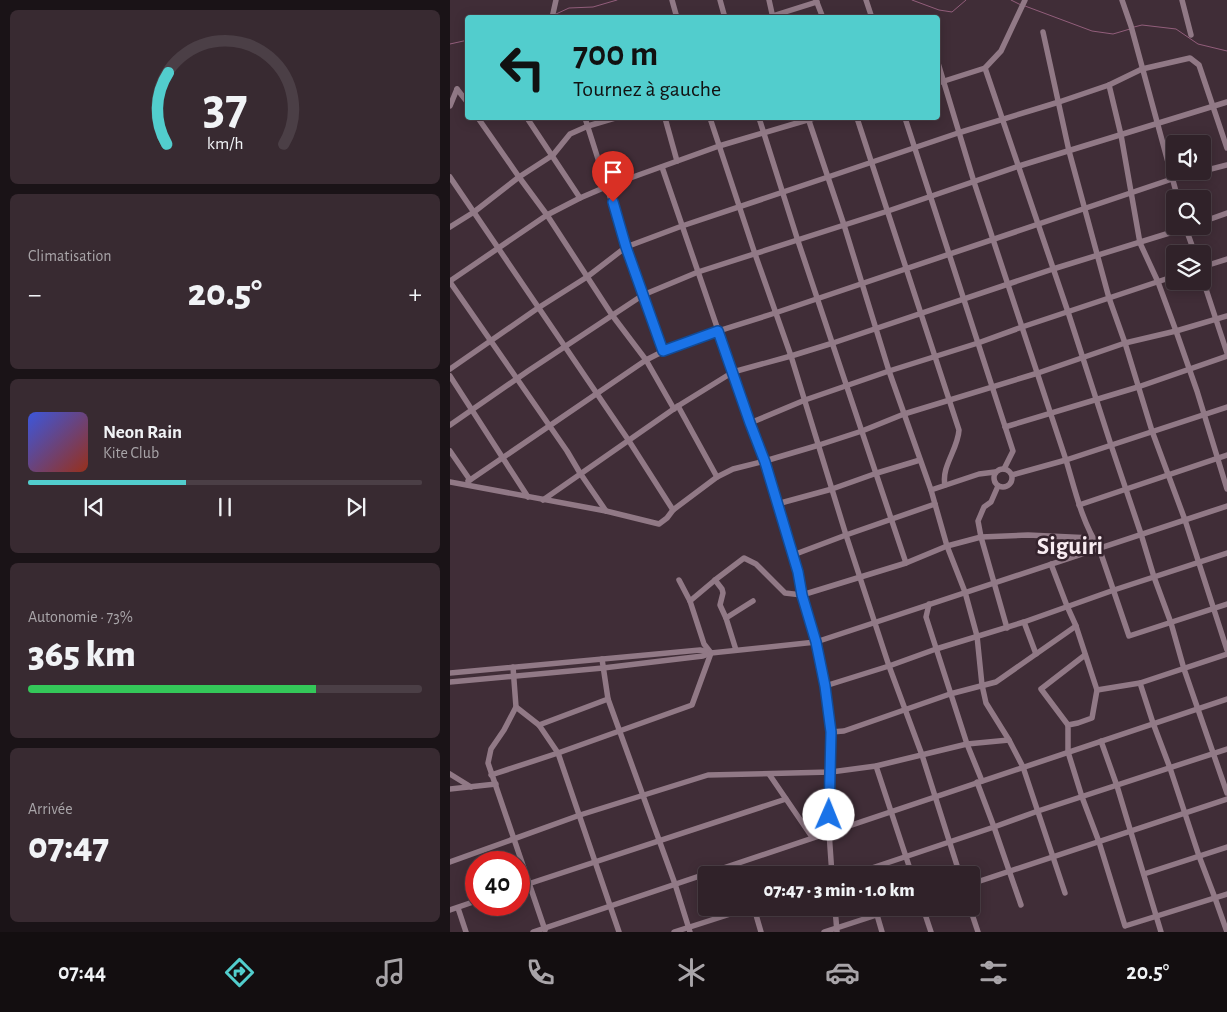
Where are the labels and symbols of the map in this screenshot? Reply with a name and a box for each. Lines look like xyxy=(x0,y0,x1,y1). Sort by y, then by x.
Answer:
pin xyxy=(592,151,634,202)
district label: Siguiri xyxy=(1037,534,1103,559)
position arrow xyxy=(802,788,854,840)
speed limit sign: 40 xyxy=(465,851,530,916)

